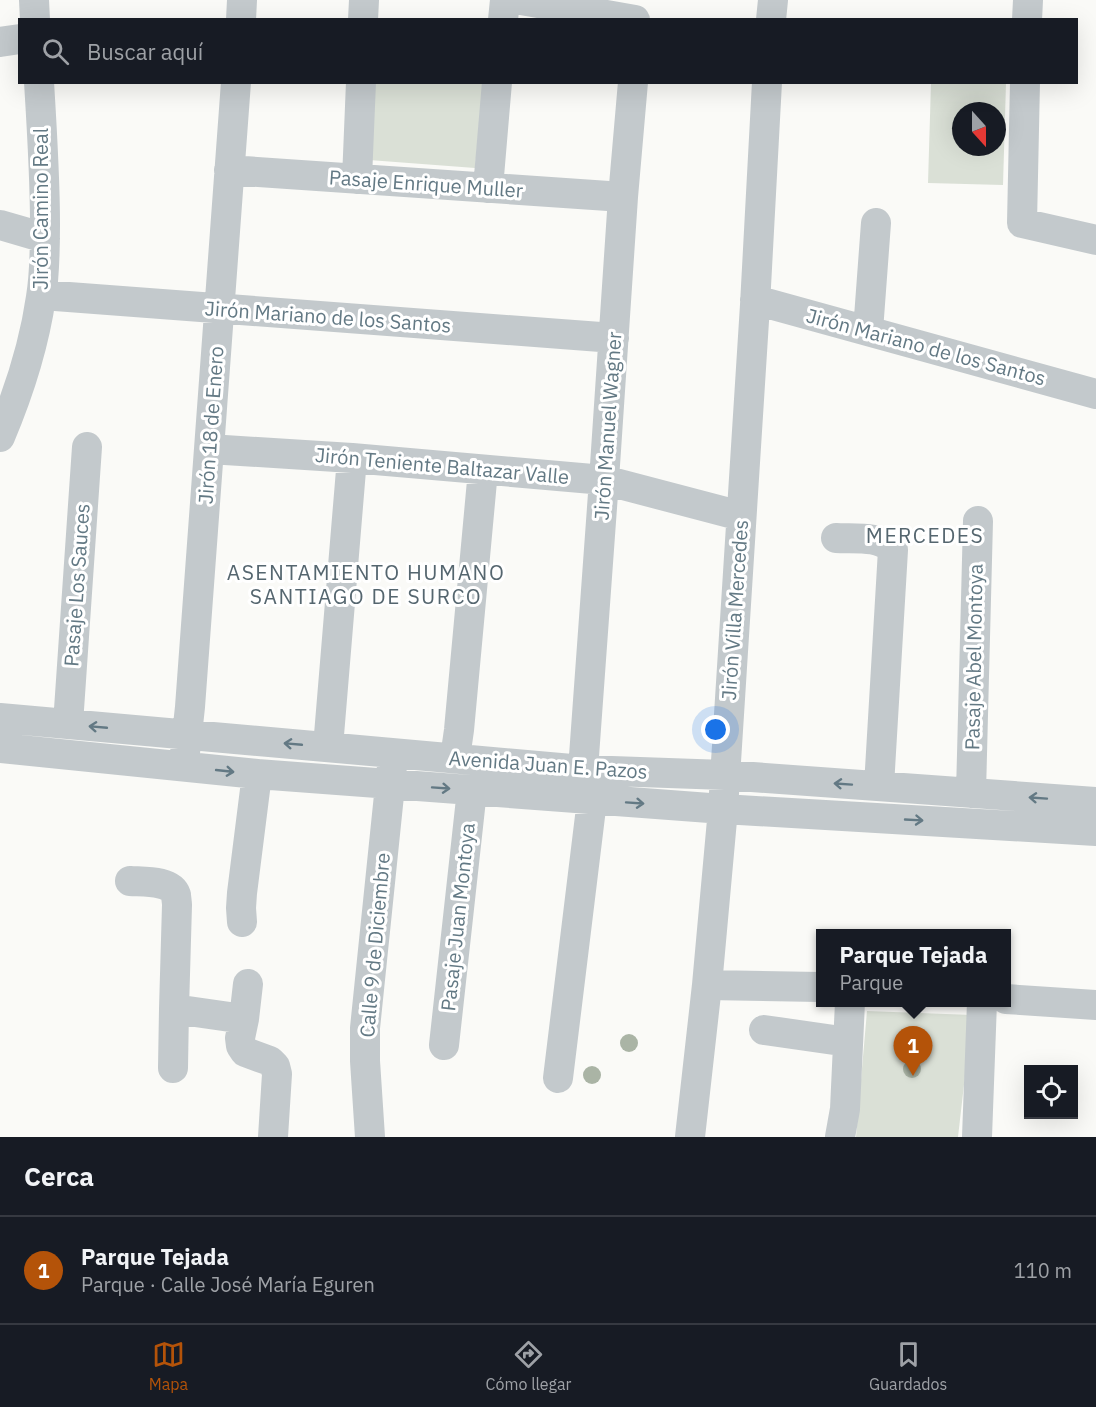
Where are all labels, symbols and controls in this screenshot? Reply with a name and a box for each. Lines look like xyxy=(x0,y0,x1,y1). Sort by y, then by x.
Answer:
search box xyxy=(18,18,1078,84)
icon: search xyxy=(39,35,72,68)
text: Buscar aquí xyxy=(87,37,203,66)
north arrow xyxy=(952,102,1006,156)
street label: Jirón Camino Real xyxy=(27,128,54,290)
street label: Pasaje Enrique Muller xyxy=(328,163,524,204)
street label: Jirón Mariano de los Santos xyxy=(204,294,452,339)
street label: Jirón Mariano de los Santos xyxy=(803,302,1049,392)
street label: Jirón Manuel Wagner xyxy=(587,331,628,521)
street label: Jirón 18 de Enero xyxy=(192,345,229,505)
street label: Jirón Teniente Baltazar Valle xyxy=(314,441,570,490)
street label: Pasaje Los Sauces xyxy=(57,502,96,667)
street label: Jirón Villa Mercedes xyxy=(715,519,754,701)
district label: MERCEDES xyxy=(866,521,984,549)
district label: ASENTAMIENTO HUMANO SANTIAGO DE SURCO xyxy=(227,558,505,610)
street label: Pasaje Abel Montoya xyxy=(958,563,989,750)
your location xyxy=(701,715,730,744)
one-way arrow xyxy=(89,721,109,732)
one-way arrow xyxy=(283,738,303,749)
street label: Avenida Juan E. Pazos xyxy=(448,744,648,785)
one-way arrow xyxy=(215,766,235,777)
one-way arrow xyxy=(834,778,854,789)
one-way arrow xyxy=(430,783,450,794)
one-way arrow xyxy=(1028,792,1048,803)
one-way arrow xyxy=(625,797,645,808)
one-way arrow xyxy=(903,815,923,826)
street label: Pasaje Juan Montoya xyxy=(434,821,481,1012)
street label: Calle 9 de Diciembre xyxy=(353,851,396,1038)
popup xyxy=(816,929,1011,1007)
text: Parque Tejada xyxy=(840,940,987,969)
text: Parque xyxy=(840,969,903,996)
pin: 1 xyxy=(894,1026,932,1076)
map controls xyxy=(1024,1065,1078,1119)
button: locate xyxy=(1024,1065,1078,1119)
text: Cerca xyxy=(24,1159,94,1193)
text: Parque Tejada xyxy=(81,1242,229,1271)
text: 1 xyxy=(38,1257,50,1284)
text: 110 m xyxy=(1014,1257,1072,1284)
text: Parque · Calle José María Eguren xyxy=(81,1271,375,1298)
tab: Mapa xyxy=(149,1338,188,1394)
tab: Cómo llegar xyxy=(486,1338,571,1394)
tab: Guardados xyxy=(869,1338,947,1394)

